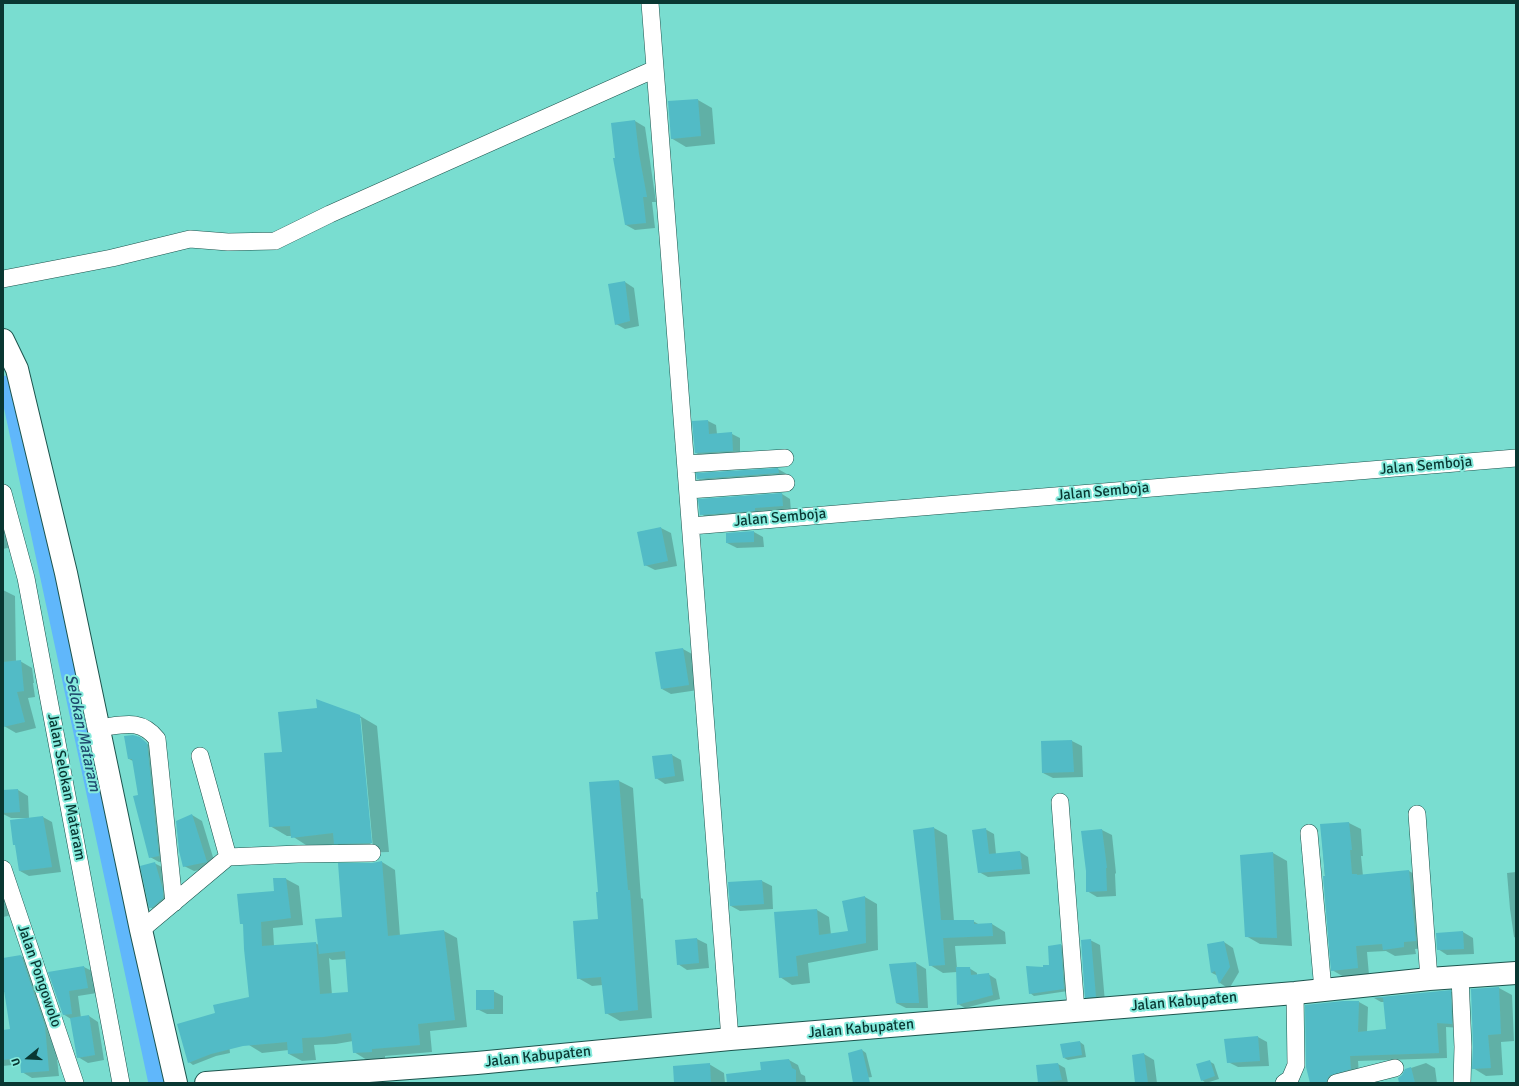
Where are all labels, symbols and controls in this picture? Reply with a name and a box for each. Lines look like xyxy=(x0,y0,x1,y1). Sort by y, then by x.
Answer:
street label: Jalan Semboja xyxy=(1379,453,1473,479)
street label: Jalan Semboja xyxy=(1056,479,1150,505)
street label: Jalan Semboja xyxy=(733,505,827,531)
water label: Selokan Mataram xyxy=(60,673,104,793)
street label: Jalan Selokan Mataram xyxy=(43,712,89,862)
street label: Jalan Pongowolo xyxy=(13,922,65,1030)
street label: Jalan Kabupaten xyxy=(1130,988,1238,1016)
street label: Jalan Kabupaten xyxy=(807,1015,915,1043)
north arrow xyxy=(8,1038,48,1078)
street label: Jalan Kabupaten xyxy=(484,1042,592,1072)
text: U xyxy=(9,1056,23,1067)

